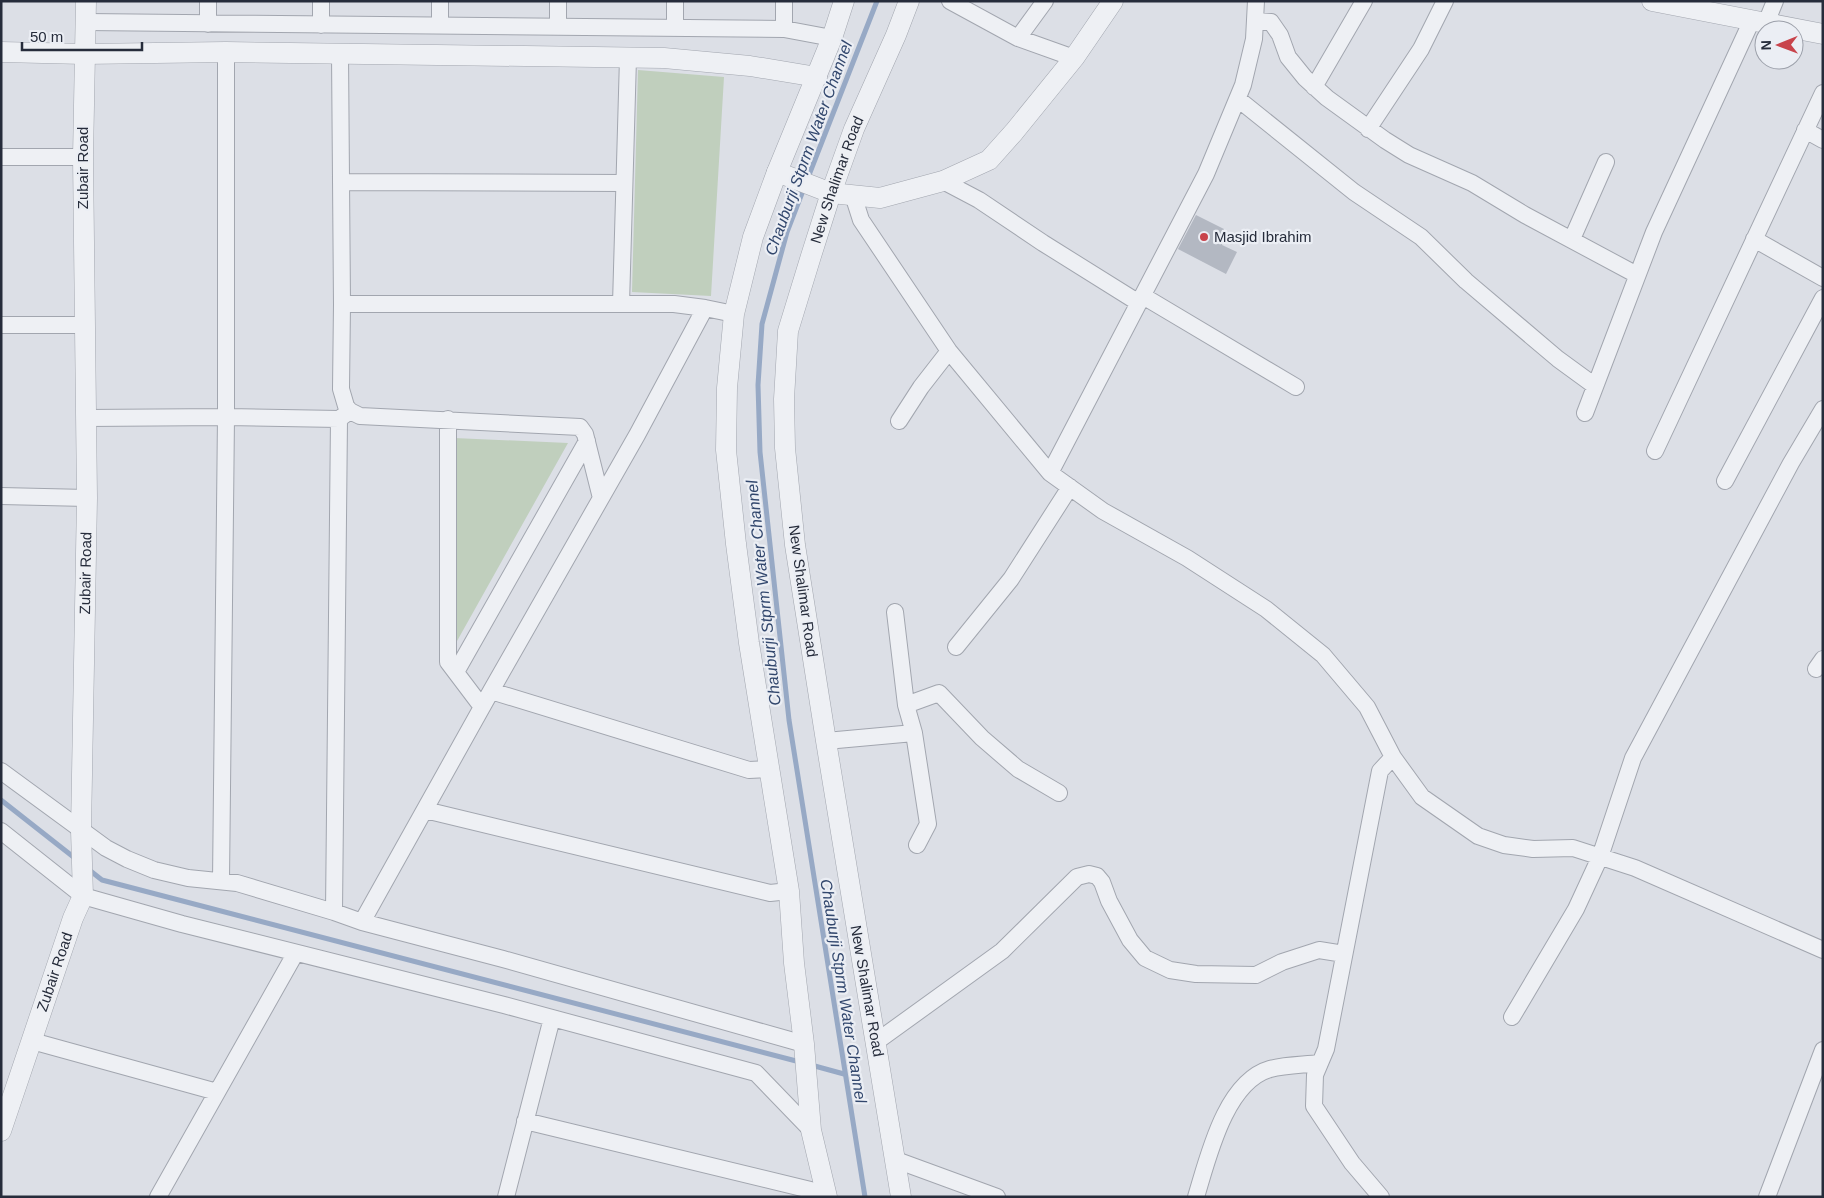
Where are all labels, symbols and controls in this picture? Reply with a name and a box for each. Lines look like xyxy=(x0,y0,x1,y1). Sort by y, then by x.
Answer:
scale bar xyxy=(22,20,142,52)
north arrow xyxy=(1754,20,1804,70)
text: 50 m xyxy=(30,28,63,45)
water label: Chauburji Stprm Water Channel xyxy=(762,38,855,257)
text: N xyxy=(1758,40,1774,50)
street label: New Shalimar Road xyxy=(807,113,867,245)
street label: Zubair Road xyxy=(74,127,91,209)
place label: Masjid Ibrahim xyxy=(1214,228,1312,245)
marker: Masjid Ibrahim xyxy=(1198,231,1210,243)
water label: Chauburji Stprm Water Channel xyxy=(743,479,784,706)
street label: New Shalimar Road xyxy=(786,524,821,658)
street label: Zubair Road xyxy=(76,532,94,615)
water label: Chauburji Stprm Water Channel xyxy=(817,878,870,1105)
street label: New Shalimar Road xyxy=(848,924,887,1058)
street label: Zubair Road xyxy=(33,930,76,1014)

